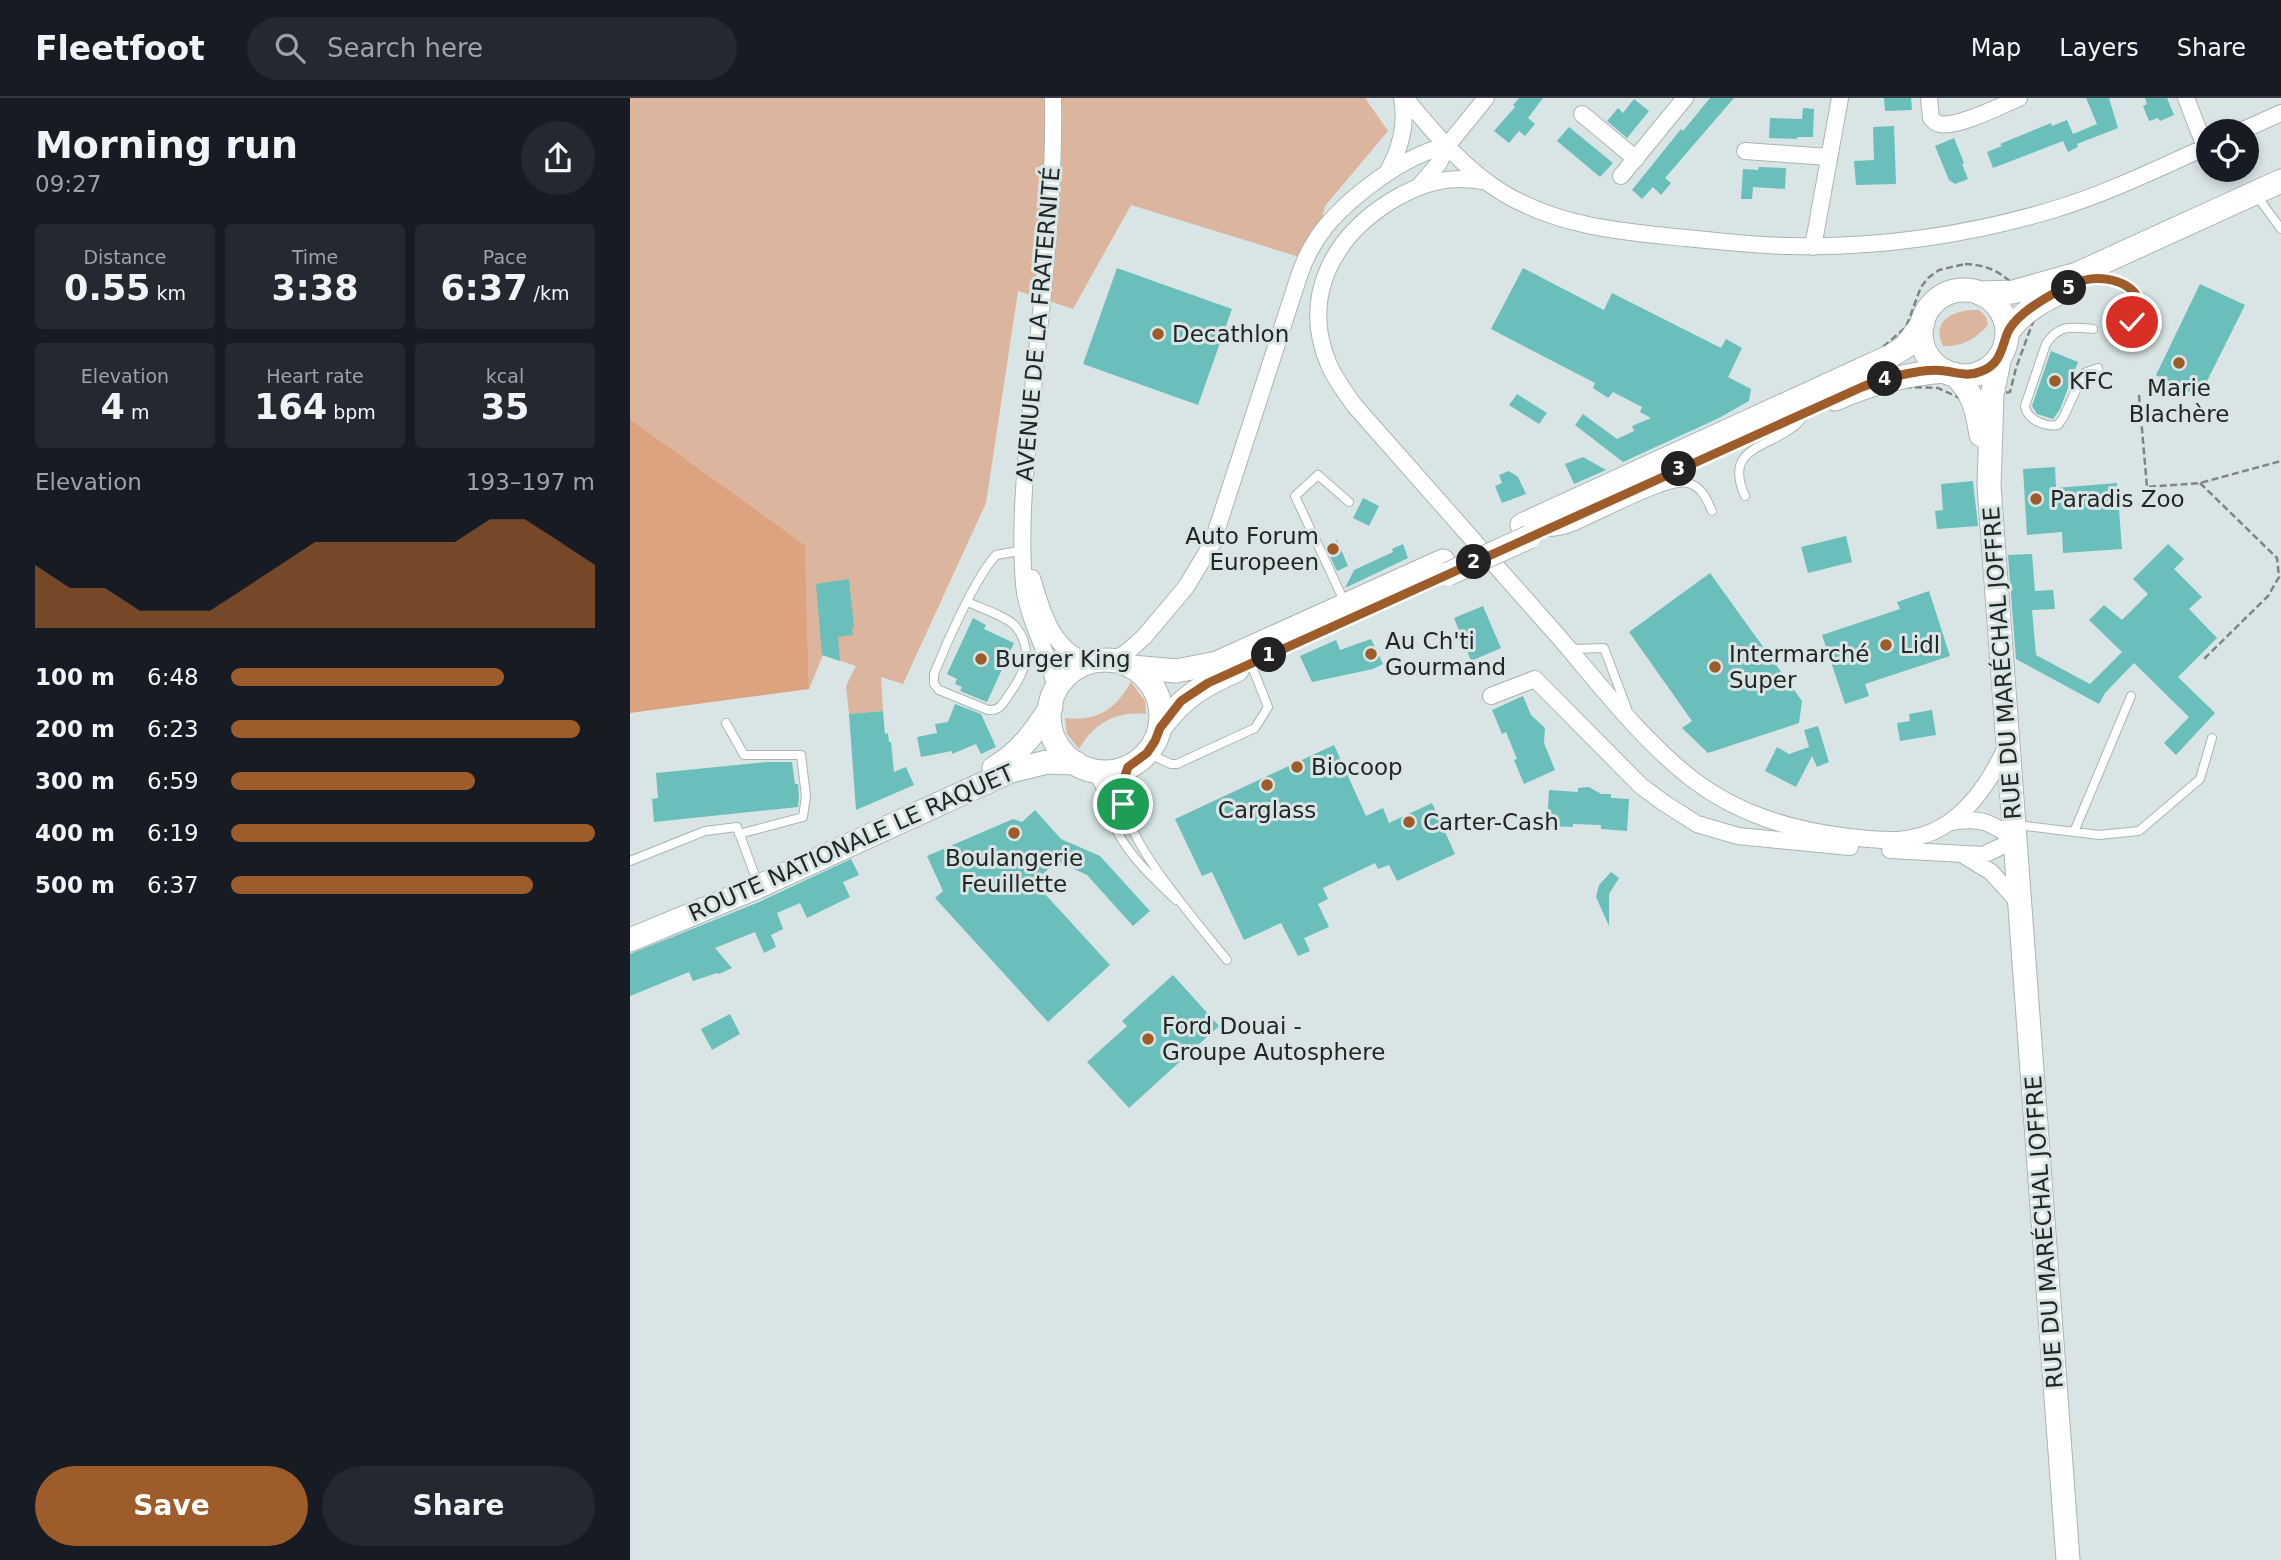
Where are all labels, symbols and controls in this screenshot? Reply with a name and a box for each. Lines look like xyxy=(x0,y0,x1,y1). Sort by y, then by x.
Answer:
search box xyxy=(247,17,737,80)
text: Fleetfoot xyxy=(35,29,205,68)
icon: search xyxy=(271,29,309,67)
text: Search here xyxy=(327,33,483,63)
text: Map xyxy=(1971,34,2021,62)
text: Layers xyxy=(2059,34,2139,62)
text: Share xyxy=(2177,34,2246,62)
map controls xyxy=(2196,119,2259,182)
button: locate xyxy=(2196,119,2259,182)
button: share xyxy=(521,121,595,195)
text: Morning run xyxy=(35,123,298,167)
street label: AVENUE DE LA FRATERNITÉ xyxy=(1010,166,1065,482)
text: 09:27 xyxy=(35,171,101,197)
text: Distance xyxy=(83,246,167,268)
text: Time xyxy=(292,246,338,268)
text: Pace xyxy=(483,246,527,268)
text: 0.55 xyxy=(64,268,150,308)
text: 3:38 xyxy=(271,268,359,308)
text: 6:37 xyxy=(440,268,528,308)
pin: 5 xyxy=(2052,270,2086,306)
text: 5 xyxy=(2062,276,2075,298)
text: km xyxy=(150,282,186,304)
text: /km xyxy=(528,282,570,304)
pin xyxy=(2102,292,2162,352)
icon: check xyxy=(2113,303,2151,341)
place label: Decathlon xyxy=(1172,321,1289,347)
marker: Decathlon xyxy=(1150,326,1166,342)
marker: Marie Blachère xyxy=(2171,355,2187,371)
pin: 4 xyxy=(1868,362,1902,396)
text: Elevation xyxy=(81,365,169,387)
text: Heart rate xyxy=(266,365,364,387)
text: kcal xyxy=(486,365,524,387)
text: 4 xyxy=(1878,367,1891,389)
place label: KFC xyxy=(2069,368,2113,394)
marker: KFC xyxy=(2047,373,2063,389)
place label: Marie Blachère xyxy=(2129,375,2229,427)
text: 4 xyxy=(101,387,125,427)
text: 164 xyxy=(254,387,327,427)
text: 35 xyxy=(481,387,529,427)
text: m xyxy=(125,401,149,423)
text: bpm xyxy=(327,401,376,423)
pin: 3 xyxy=(1662,452,1696,486)
text: 3 xyxy=(1672,457,1685,479)
text: Elevation xyxy=(35,469,142,495)
text: 193–197 m xyxy=(466,469,595,495)
place label: Paradis Zoo xyxy=(2050,486,2185,512)
marker: Paradis Zoo xyxy=(2028,491,2044,507)
street label: RUE DU MARÉCHAL JOFFRE xyxy=(1977,506,2026,820)
place label: Auto Forum Europeen xyxy=(1185,523,1319,575)
marker: Auto Forum Europeen xyxy=(1325,541,1341,557)
pin: 2 xyxy=(1456,545,1492,580)
text: 2 xyxy=(1467,550,1480,572)
place label: Au Ch'ti Gourmand xyxy=(1385,628,1506,680)
place label: Lidl xyxy=(1900,632,1940,658)
marker: Lidl xyxy=(1878,637,1894,653)
pin: 1 xyxy=(1252,638,1286,672)
place label: Intermarché Super xyxy=(1729,641,1869,693)
text: 1 xyxy=(1262,643,1275,665)
place label: Burger King xyxy=(995,646,1131,672)
marker: Au Ch'ti Gourmand xyxy=(1363,646,1379,662)
marker: Burger King xyxy=(973,651,989,667)
marker: Intermarché Super xyxy=(1707,659,1723,675)
text: 100 m xyxy=(35,664,115,690)
text: 6:48 xyxy=(147,664,199,690)
text: 200 m xyxy=(35,716,115,742)
text: 6:23 xyxy=(147,716,199,742)
place label: Biocoop xyxy=(1311,754,1403,780)
street label: ROUTE NATIONALE LE RAQUET xyxy=(684,759,1018,927)
marker: Biocoop xyxy=(1289,759,1305,775)
text: 300 m xyxy=(35,768,115,794)
text: 6:59 xyxy=(147,768,199,794)
pin xyxy=(1093,774,1153,834)
marker: Carglass xyxy=(1259,777,1275,793)
icon: arrive xyxy=(1104,785,1142,823)
place label: Carglass xyxy=(1218,797,1316,823)
place label: Carter-Cash xyxy=(1423,809,1559,835)
marker: Carter-Cash xyxy=(1401,814,1417,830)
text: 400 m xyxy=(35,820,115,846)
text: 6:19 xyxy=(147,820,199,846)
marker: Boulangerie Feuillette xyxy=(1006,825,1022,841)
place label: Boulangerie Feuillette xyxy=(945,845,1083,897)
text: 500 m xyxy=(35,872,115,898)
text: 6:37 xyxy=(147,872,199,898)
place label: Ford Douai - Groupe Autosphere xyxy=(1162,1013,1385,1065)
marker: Ford Douai - Groupe Autosphere xyxy=(1140,1031,1156,1047)
street label: RUE DU MARÉCHAL JOFFRE xyxy=(2019,1075,2068,1389)
button: Save xyxy=(35,1466,308,1546)
button: Share xyxy=(322,1466,595,1546)

